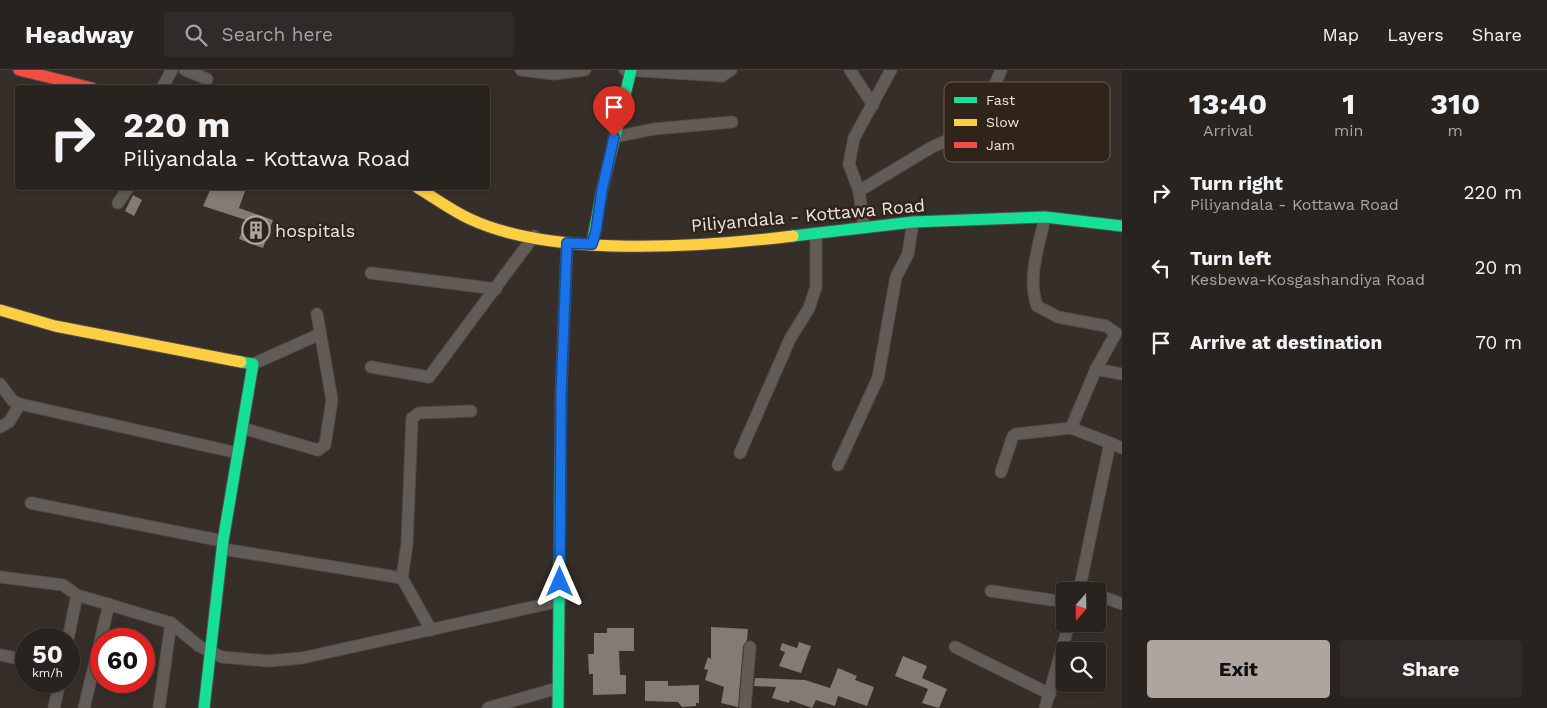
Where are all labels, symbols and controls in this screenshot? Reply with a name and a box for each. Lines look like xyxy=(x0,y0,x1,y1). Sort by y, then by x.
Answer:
search box xyxy=(164,12,514,57)
text: Headway xyxy=(25,21,134,49)
icon: search xyxy=(182,21,210,49)
text: Search here xyxy=(222,23,333,46)
text: Map xyxy=(1322,24,1359,45)
text: Layers xyxy=(1387,24,1444,45)
text: Share xyxy=(1472,24,1522,45)
legend xyxy=(944,82,1110,162)
pin xyxy=(593,86,635,137)
text: 13:40 xyxy=(1189,86,1267,121)
text: 1 xyxy=(1342,86,1355,121)
text: 310 xyxy=(1430,86,1480,121)
text: Fast xyxy=(986,92,1015,108)
icon: arrive xyxy=(600,93,628,121)
text: 220 m xyxy=(123,104,230,146)
icon: right xyxy=(40,105,105,170)
text: Slow xyxy=(986,114,1019,130)
text: Arrival xyxy=(1203,121,1253,140)
text: min xyxy=(1334,121,1363,140)
text: m xyxy=(1448,121,1463,140)
text: Jam xyxy=(986,137,1015,153)
text: Piliyandala - Kottawa Road xyxy=(123,146,410,171)
text: Turn right xyxy=(1190,172,1283,195)
icon: right xyxy=(1147,179,1175,207)
text: 220 m xyxy=(1463,181,1522,204)
street label: Piliyandala - Kottawa Road xyxy=(690,194,926,236)
text: Piliyandala - Kottawa Road xyxy=(1190,195,1399,214)
building icon: hospitals xyxy=(241,215,271,245)
place label: hospitals xyxy=(275,220,355,241)
text: Turn left xyxy=(1190,247,1271,270)
icon: left xyxy=(1147,254,1175,282)
text: 20 m xyxy=(1475,256,1522,279)
text: Kesbewa-Kosgashandiya Road xyxy=(1190,270,1425,289)
icon: arrive xyxy=(1147,329,1175,357)
text: Arrive at destination xyxy=(1190,331,1382,354)
text: 70 m xyxy=(1475,331,1522,354)
position arrow xyxy=(533,555,585,607)
north arrow xyxy=(1056,582,1106,632)
map controls xyxy=(1056,582,1106,692)
speed limit sign: 60 xyxy=(90,628,155,693)
text: 50 xyxy=(32,640,63,669)
button: Exit xyxy=(1147,640,1330,698)
button: Share xyxy=(1340,640,1522,698)
button: search xyxy=(1056,642,1106,692)
text: km/h xyxy=(32,666,63,680)

